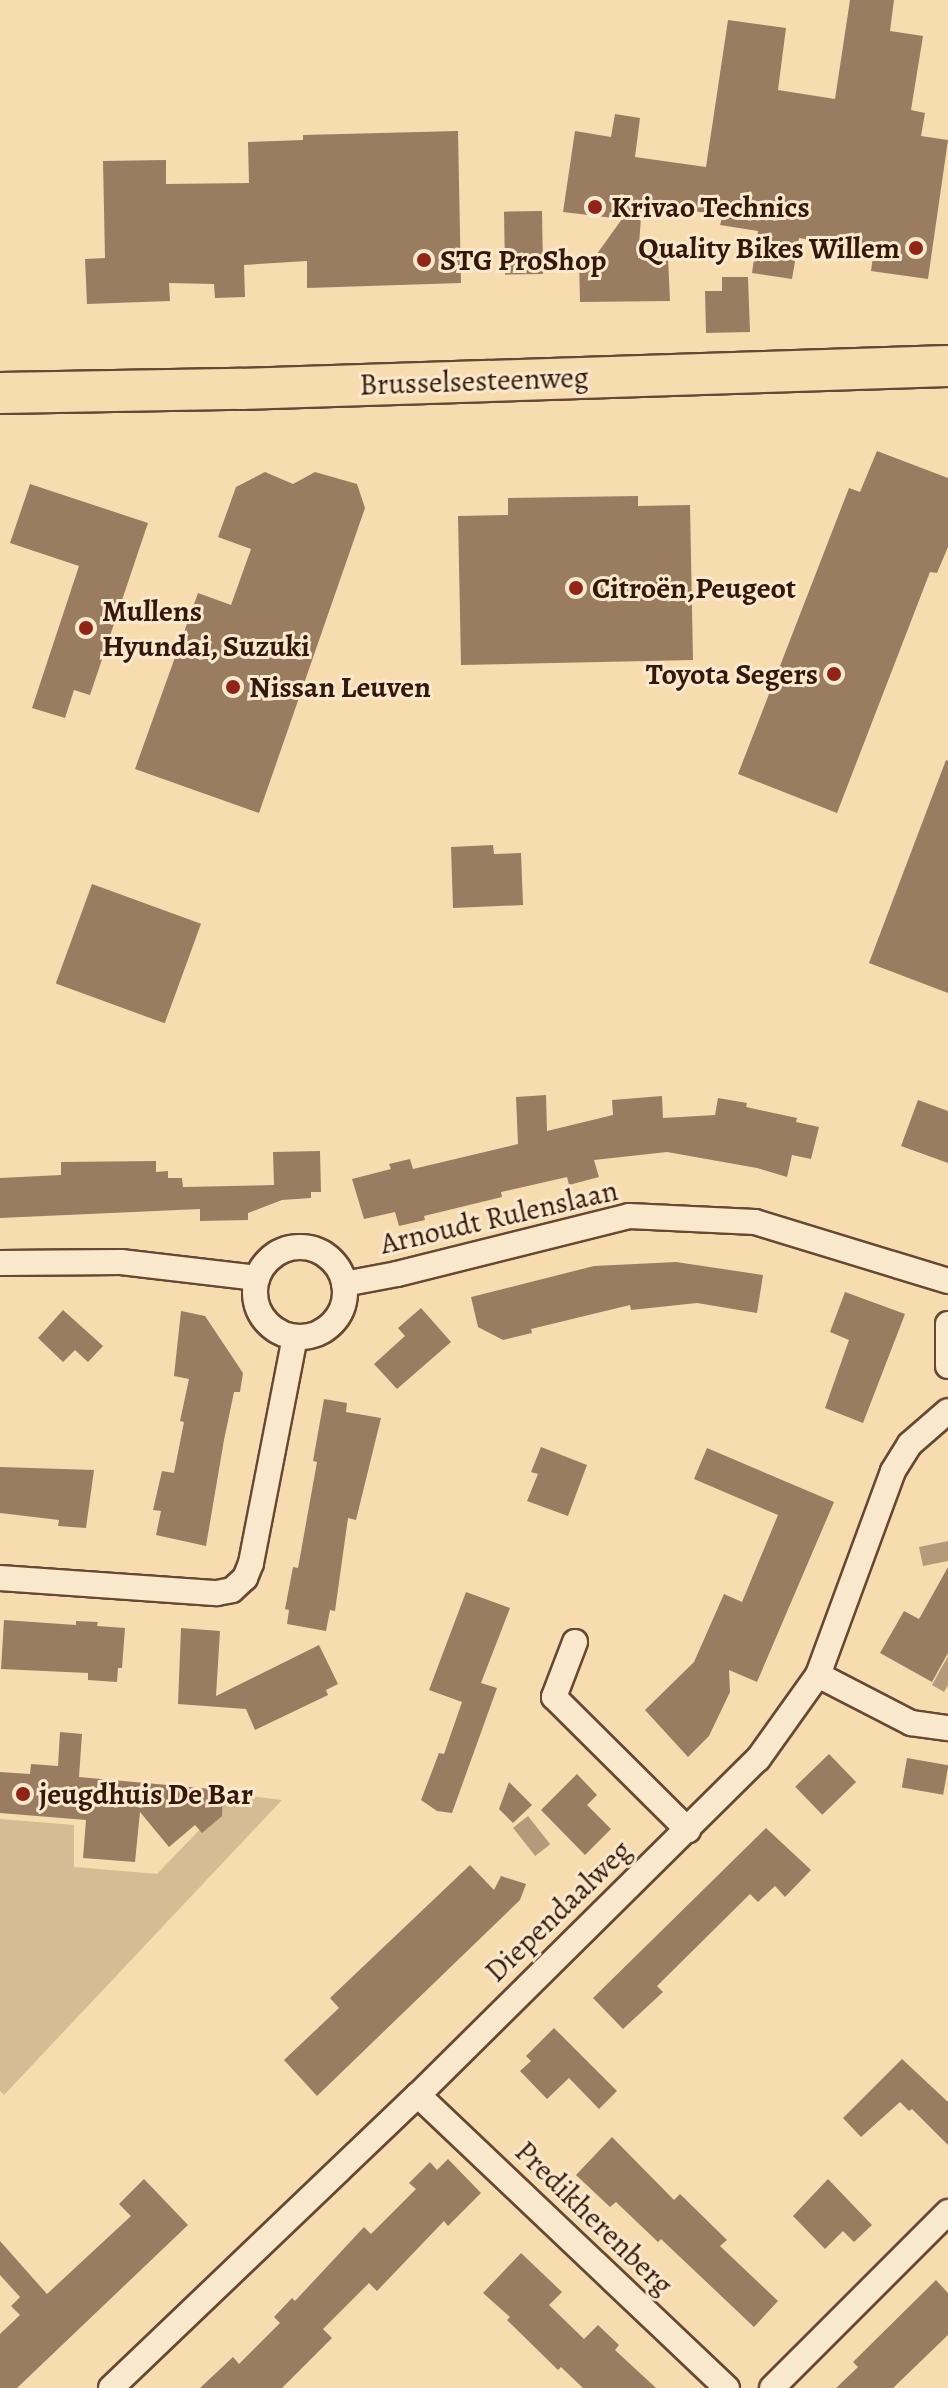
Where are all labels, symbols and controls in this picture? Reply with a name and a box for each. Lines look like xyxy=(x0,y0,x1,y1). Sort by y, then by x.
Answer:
place label: Krivao Technics xyxy=(611,189,810,225)
marker: Krivao Technics xyxy=(586,198,604,216)
place label: Quality Bikes Willem xyxy=(638,230,900,266)
marker: Quality Bikes Willem xyxy=(907,239,925,257)
place label: STG ProShop xyxy=(440,242,606,278)
marker: STG ProShop xyxy=(415,251,433,269)
street label: Brusselsesteenweg xyxy=(359,359,589,403)
place label: Citroën,Peugeot xyxy=(592,570,796,606)
marker: Citroën,Peugeot xyxy=(567,579,585,597)
place label: Mullens Hyundai, Suzuki xyxy=(102,593,310,664)
marker: Mullens Hyundai, Suzuki xyxy=(77,619,95,637)
place label: Toyota Segers xyxy=(646,656,818,692)
marker: Toyota Segers xyxy=(825,665,843,683)
place label: Nissan Leuven xyxy=(249,669,431,705)
marker: Nissan Leuven xyxy=(224,678,242,696)
street label: Arnoudt Rulenslaan xyxy=(377,1172,621,1262)
place label: jeugdhuis De Bar xyxy=(39,1776,253,1812)
marker: jeugdhuis De Bar xyxy=(14,1785,32,1803)
street label: Diependaalweg xyxy=(478,1832,638,1990)
street label: Predikherenberg xyxy=(507,2133,681,2303)

